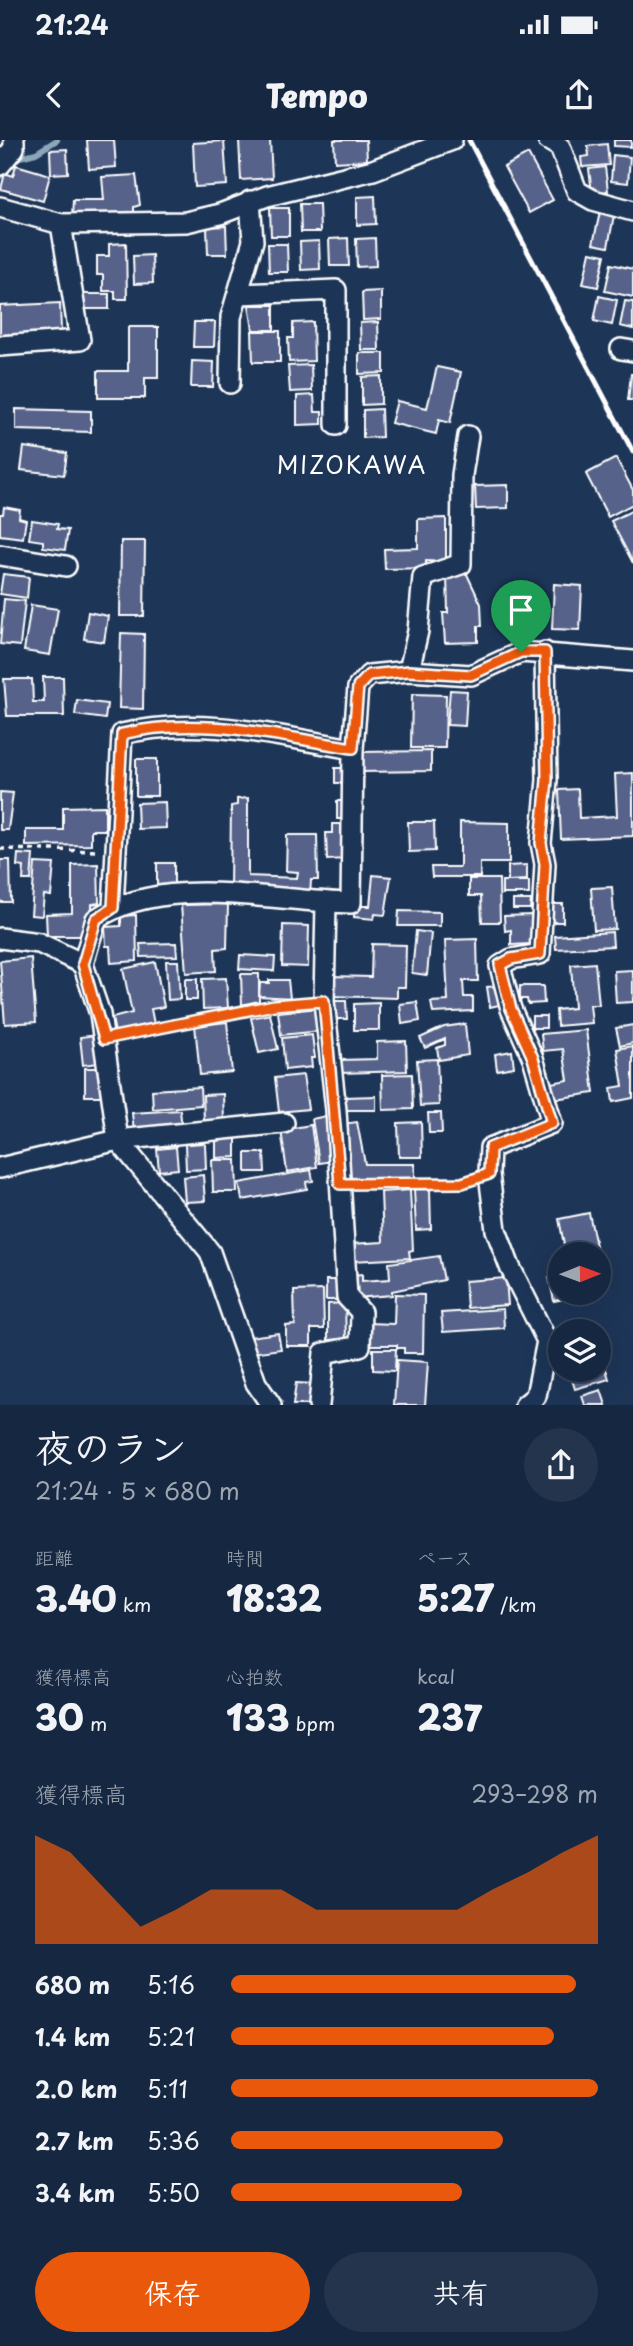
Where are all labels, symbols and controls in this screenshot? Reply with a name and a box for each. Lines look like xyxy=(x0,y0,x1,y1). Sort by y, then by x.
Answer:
text: 21:24 xyxy=(35,5,108,44)
text: Tempo xyxy=(265,71,368,119)
icon: back xyxy=(35,76,73,114)
icon: share xyxy=(560,76,598,114)
district label: MIZOKAWA xyxy=(277,447,427,482)
pin xyxy=(491,580,551,652)
icon: arrive xyxy=(502,591,540,629)
north arrow xyxy=(548,1242,611,1306)
map controls xyxy=(548,1242,611,1382)
button: layers xyxy=(548,1319,611,1382)
text: 夜のラン xyxy=(35,1418,187,1475)
button: share xyxy=(524,1428,598,1502)
text: 21:24 · 5 × 680 m xyxy=(35,1473,240,1508)
text: 距離 xyxy=(35,1543,73,1571)
text: 時間 xyxy=(226,1543,264,1571)
text: ペース xyxy=(417,1543,473,1571)
text: 3.40 xyxy=(35,1571,117,1624)
text: 18:32 xyxy=(226,1571,322,1624)
text: 5:27 xyxy=(417,1571,494,1624)
text: km xyxy=(117,1590,151,1618)
text: /km xyxy=(494,1590,537,1618)
text: 獲得標高 xyxy=(35,1662,111,1690)
text: 心拍数 xyxy=(226,1662,283,1690)
text: kcal xyxy=(417,1662,455,1690)
text: 30 xyxy=(35,1690,84,1743)
text: 133 xyxy=(226,1690,290,1743)
text: 237 xyxy=(417,1690,482,1743)
text: m xyxy=(84,1709,107,1737)
text: bpm xyxy=(290,1709,335,1737)
text: 獲得標高 xyxy=(35,1776,127,1811)
text: 293–298 m xyxy=(471,1776,598,1811)
text: 680 m xyxy=(35,1967,110,2002)
text: 5:16 xyxy=(147,1967,195,2002)
text: 1.4 km xyxy=(35,2019,110,2054)
text: 5:21 xyxy=(147,2019,195,2054)
text: 2.0 km xyxy=(35,2071,117,2106)
text: 5:11 xyxy=(147,2071,188,2106)
text: 2.7 km xyxy=(35,2123,114,2158)
text: 5:36 xyxy=(147,2123,200,2158)
text: 3.4 km xyxy=(35,2175,115,2210)
text: 5:50 xyxy=(147,2175,200,2210)
button: 保存 xyxy=(35,2252,310,2332)
button: 共有 xyxy=(324,2252,598,2332)

